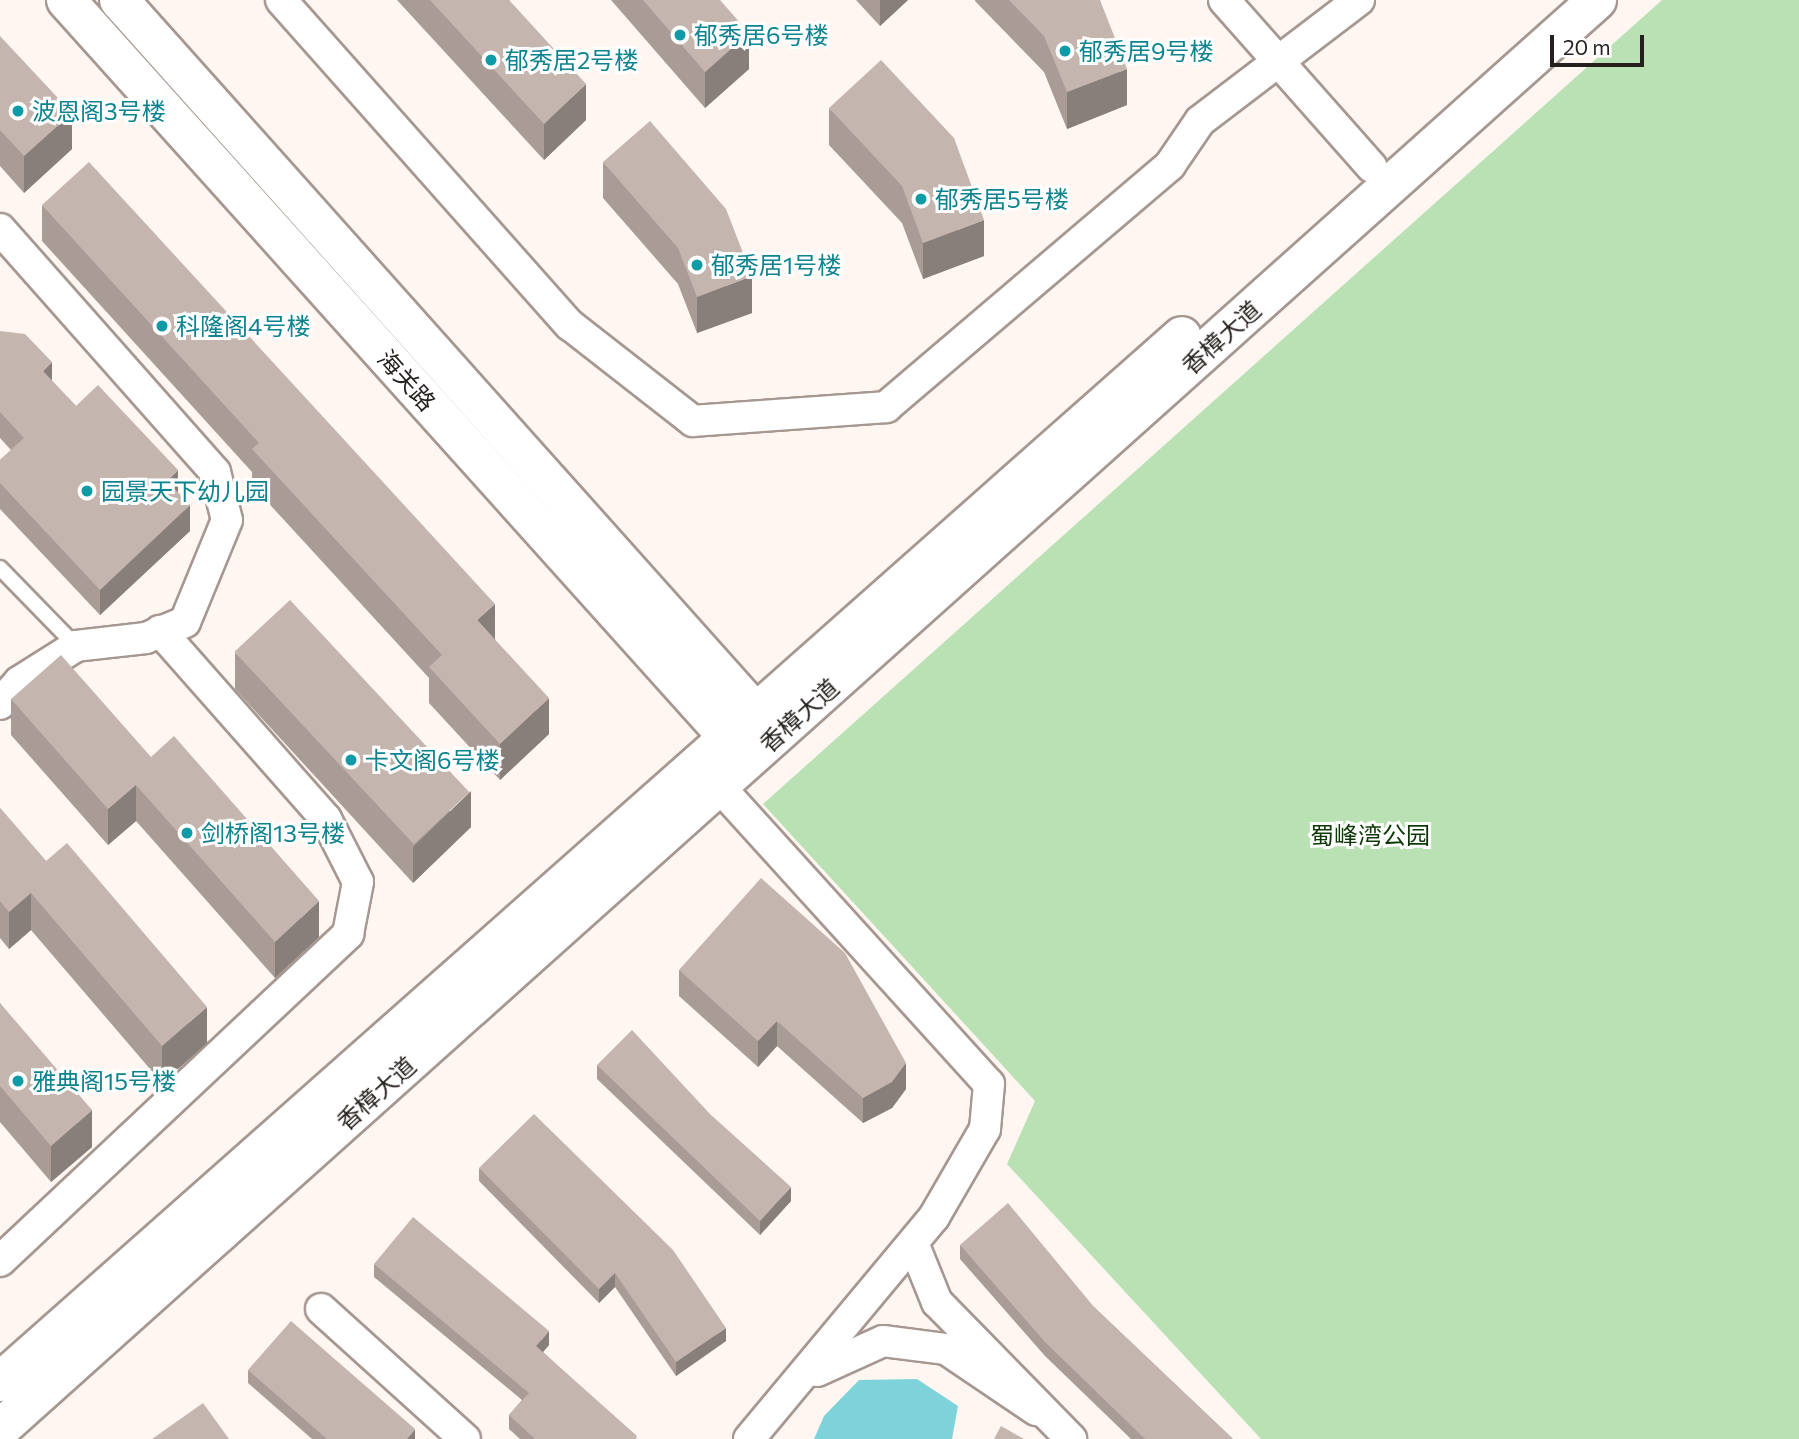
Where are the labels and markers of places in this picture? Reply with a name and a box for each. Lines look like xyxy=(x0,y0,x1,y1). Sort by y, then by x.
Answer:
place label: 郁秀居6号楼 xyxy=(694,21,829,49)
marker: 郁秀居6号楼 xyxy=(672,27,688,43)
place label: 郁秀居9号楼 xyxy=(1079,37,1214,65)
marker: 郁秀居9号楼 xyxy=(1057,43,1073,59)
place label: 郁秀居2号楼 xyxy=(505,46,638,74)
marker: 郁秀居2号楼 xyxy=(483,52,499,68)
place label: 波恩阁3号楼 xyxy=(32,97,166,125)
marker: 波恩阁3号楼 xyxy=(10,103,26,119)
place label: 郁秀居5号楼 xyxy=(935,185,1069,213)
marker: 郁秀居5号楼 xyxy=(913,191,929,207)
place label: 郁秀居1号楼 xyxy=(711,251,841,279)
marker: 郁秀居1号楼 xyxy=(689,257,705,273)
place label: 科隆阁4号楼 xyxy=(176,312,310,340)
marker: 科隆阁4号楼 xyxy=(154,318,170,334)
place label: 园景天下幼儿园 xyxy=(101,477,269,505)
marker: 园景天下幼儿园 xyxy=(79,483,95,499)
place label: 卡文阁6号楼 xyxy=(365,746,500,774)
marker: 卡文阁6号楼 xyxy=(343,752,359,768)
place label: 剑桥阁13号楼 xyxy=(201,819,345,847)
marker: 剑桥阁13号楼 xyxy=(179,825,195,841)
place label: 雅典阁15号楼 xyxy=(32,1067,176,1095)
marker: 雅典阁15号楼 xyxy=(10,1073,26,1089)

